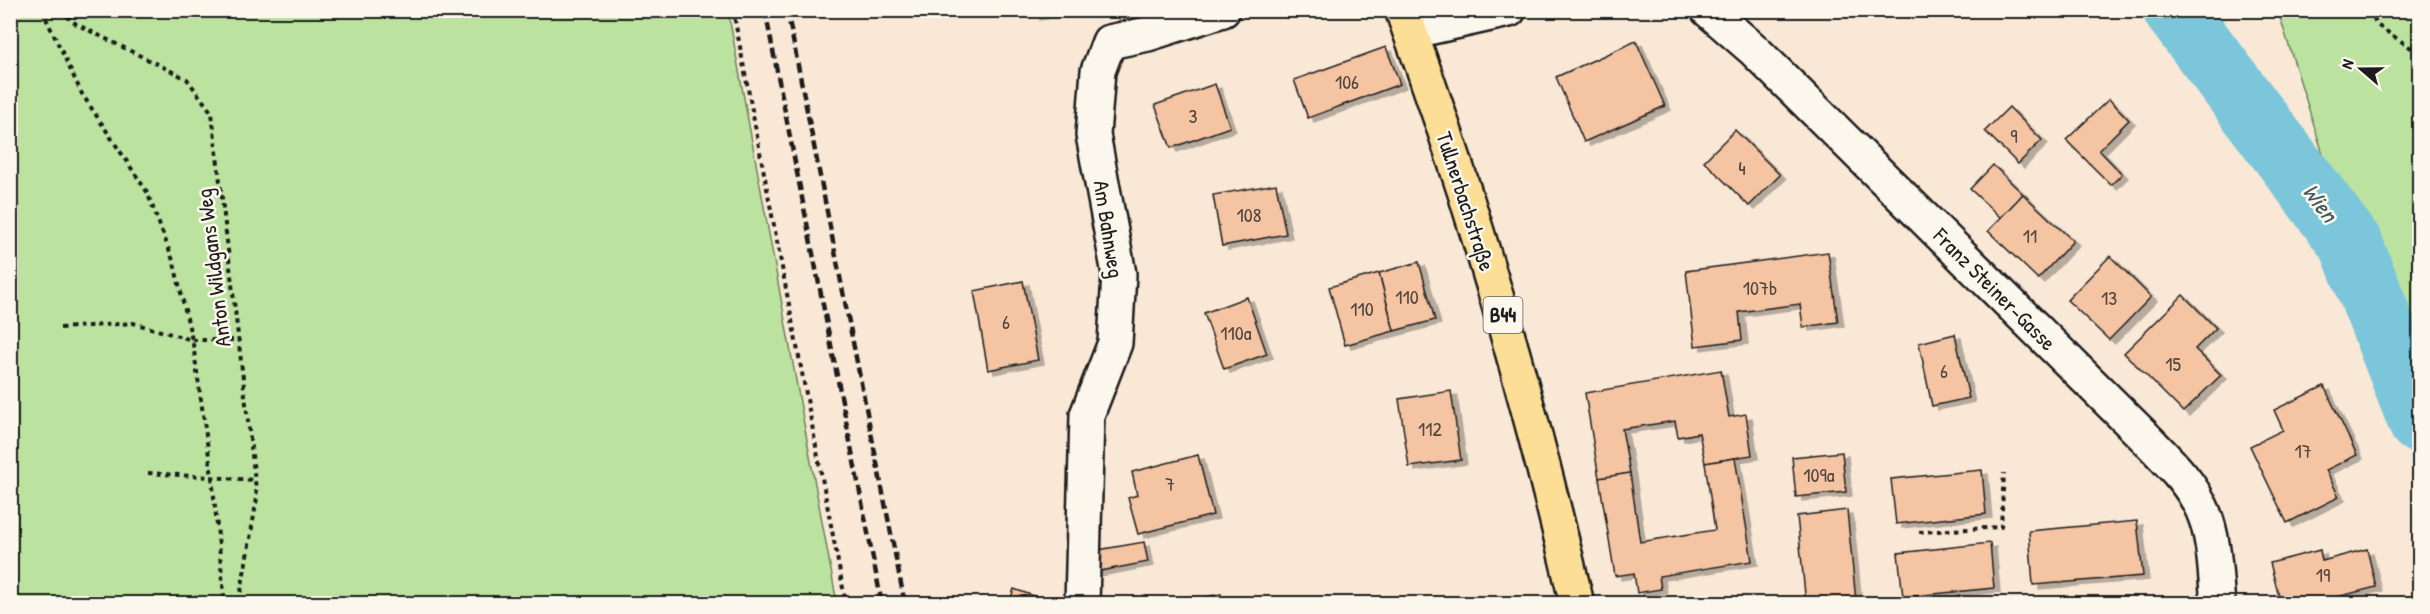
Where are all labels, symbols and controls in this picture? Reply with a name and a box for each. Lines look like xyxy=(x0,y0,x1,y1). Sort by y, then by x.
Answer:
north arrow xyxy=(2331,39,2391,99)
text: N xyxy=(2335,56,2359,72)
house number: 106 xyxy=(1335,68,1359,95)
house number: 3 xyxy=(1189,102,1198,129)
house number: 9 xyxy=(2010,122,2018,149)
street label: Tullnerbachstraße xyxy=(1429,128,1503,275)
house number: 4 xyxy=(1738,154,1746,181)
water label: Wien xyxy=(2296,177,2347,230)
street label: Am Bahnweg xyxy=(1086,178,1132,280)
street label: Anton Wildgans Weg xyxy=(188,187,238,349)
house number: 108 xyxy=(1237,201,1261,228)
street label: Franz Steiner-Gasse xyxy=(1926,220,2063,357)
house number: 11 xyxy=(2023,222,2037,249)
house number: 107b xyxy=(1743,274,1777,301)
house number: 110 xyxy=(1395,283,1419,310)
house number: 13 xyxy=(2101,284,2117,311)
house number: 110 xyxy=(1350,295,1374,322)
road number: B44 xyxy=(1484,297,1522,333)
house number: 6 xyxy=(1002,308,1010,335)
house number: 110a xyxy=(1220,319,1252,346)
house number: 15 xyxy=(2165,350,2181,377)
house number: 6 xyxy=(1940,357,1948,384)
house number: 112 xyxy=(1418,415,1443,442)
house number: 17 xyxy=(2294,437,2312,464)
house number: 109a xyxy=(1803,461,1835,488)
house number: 7 xyxy=(1165,470,1175,497)
house number: 19 xyxy=(2316,561,2330,588)

